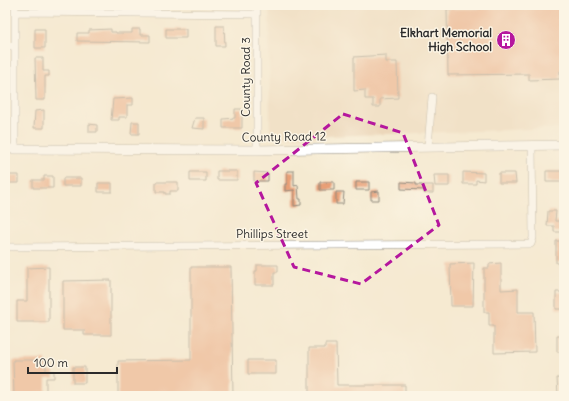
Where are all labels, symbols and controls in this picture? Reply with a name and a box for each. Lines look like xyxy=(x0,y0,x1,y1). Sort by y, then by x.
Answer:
place label: Elkhart Memorial High School xyxy=(400,25,492,55)
building icon: Elkhart Memorial High School xyxy=(495,29,517,51)
street label: County Road 3 xyxy=(238,37,253,117)
street label: County Road 12 xyxy=(242,128,327,145)
street label: Phillips Street xyxy=(236,226,308,241)
scale bar xyxy=(28,349,117,375)
text: 100 m xyxy=(34,355,68,370)

